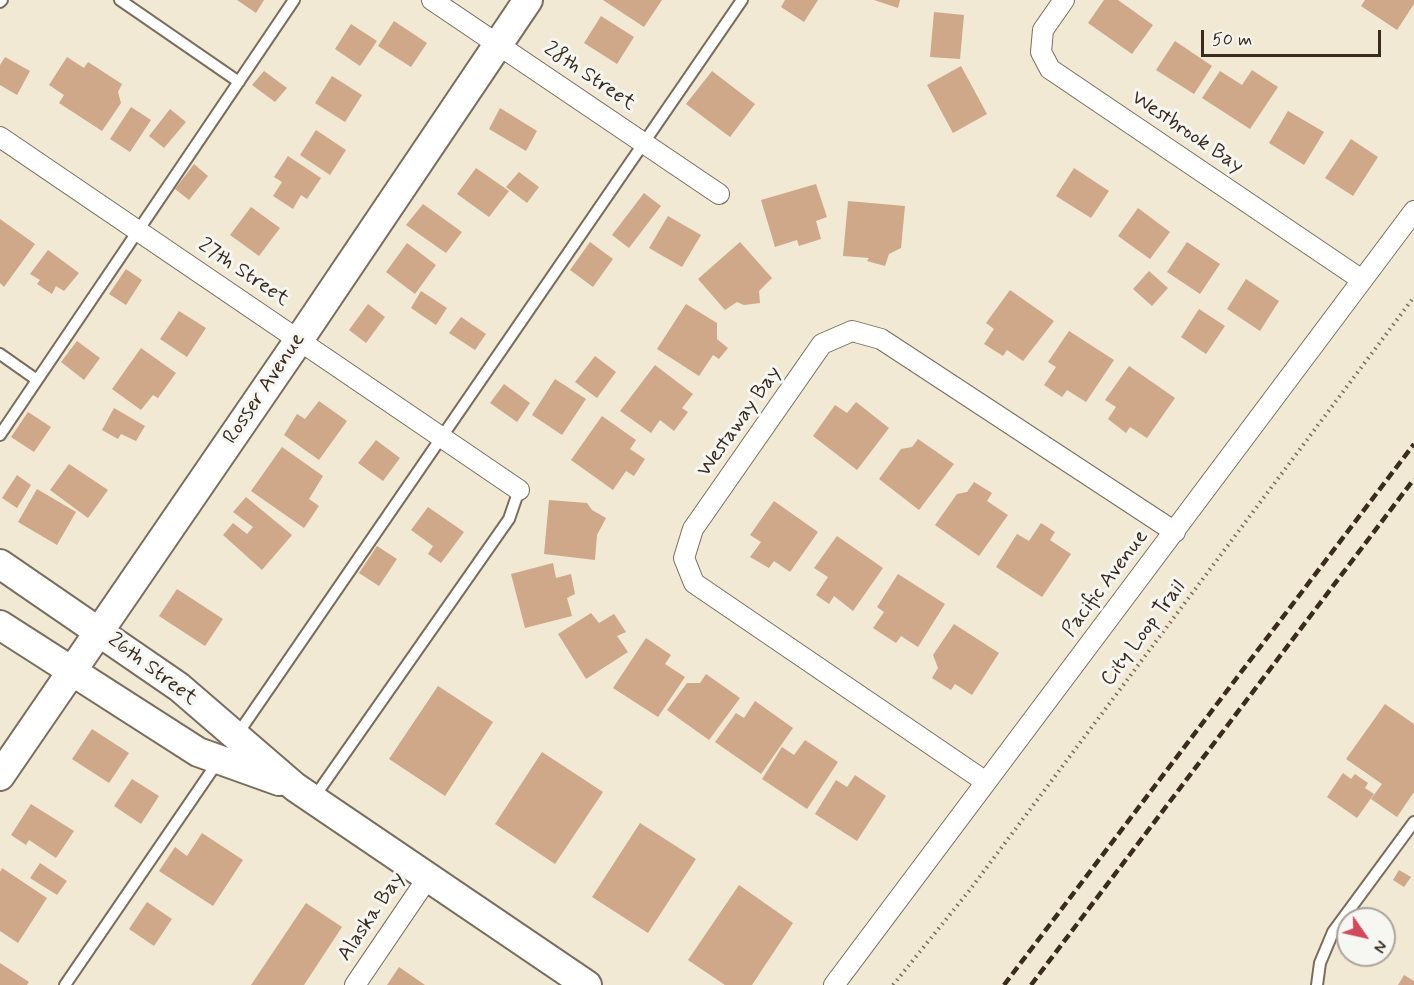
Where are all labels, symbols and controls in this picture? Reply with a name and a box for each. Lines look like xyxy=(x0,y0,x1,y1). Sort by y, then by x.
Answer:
scale bar xyxy=(1204,18,1384,56)
text: 50 m xyxy=(1212,28,1252,52)
street label: 28th Street xyxy=(538,37,640,117)
street label: Westbrook Bay xyxy=(1126,86,1248,180)
street label: 27th Street xyxy=(193,233,293,313)
street label: Rosser Avenue xyxy=(219,329,311,449)
street label: Westaway Bay xyxy=(693,362,787,482)
street label: Pacific Avenue xyxy=(1058,525,1154,643)
street label: City Loop Trail xyxy=(1096,576,1192,692)
street label: 26th Street xyxy=(102,628,202,712)
street label: Alaska Bay xyxy=(333,868,411,966)
north arrow xyxy=(1336,907,1396,967)
text: N xyxy=(1368,936,1391,957)

